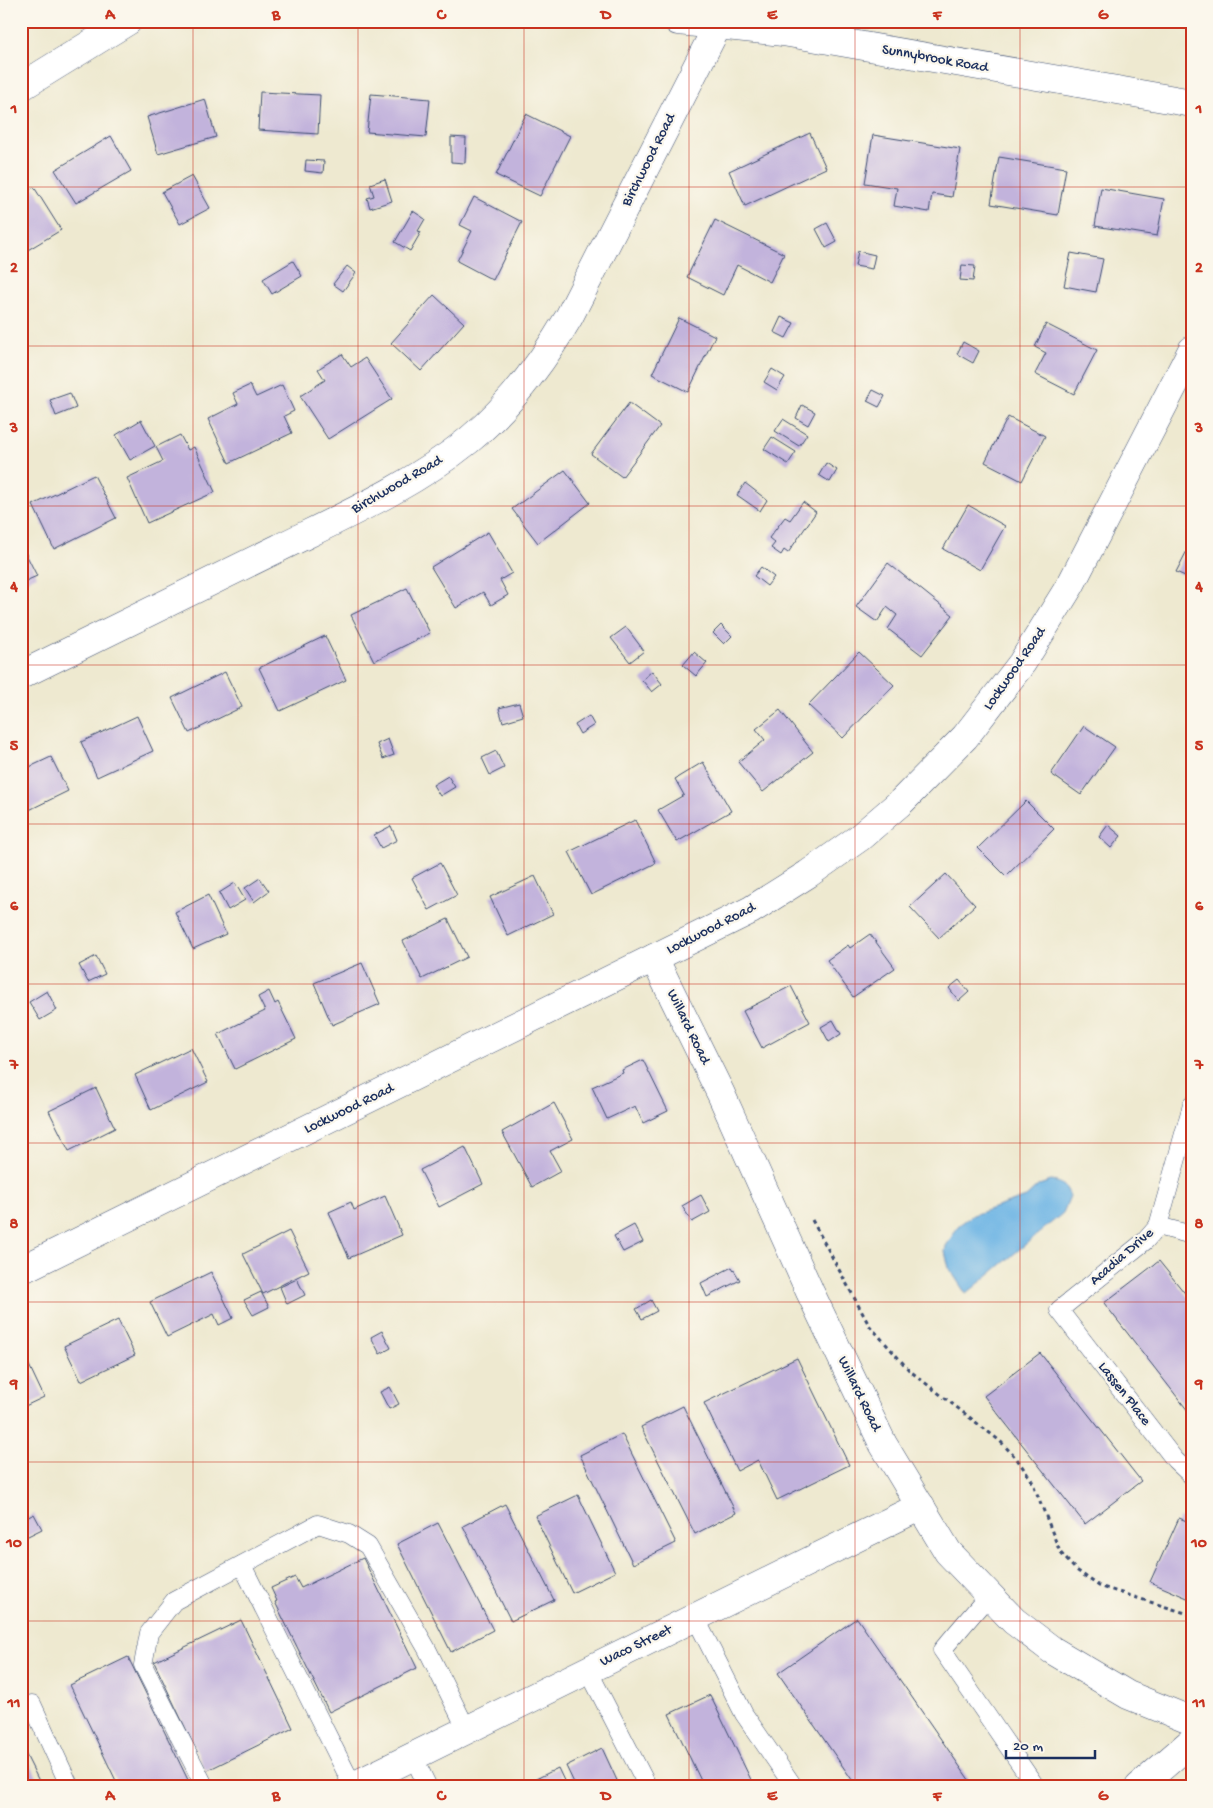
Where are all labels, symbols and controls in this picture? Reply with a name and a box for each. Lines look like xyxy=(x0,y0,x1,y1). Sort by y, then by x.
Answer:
text: A xyxy=(104,7,116,26)
text: B xyxy=(271,7,281,26)
text: C xyxy=(436,7,447,26)
text: D xyxy=(599,7,612,26)
text: E xyxy=(767,7,778,26)
text: F xyxy=(932,7,943,26)
text: G xyxy=(1098,7,1109,26)
street label: Sunnybrook Road xyxy=(881,41,991,77)
text: 1 xyxy=(10,101,17,120)
text: 1 xyxy=(1195,101,1202,120)
street label: Birchwood Road xyxy=(617,110,681,210)
text: 2 xyxy=(10,260,18,279)
text: 2 xyxy=(1195,260,1203,279)
text: 3 xyxy=(9,420,18,439)
text: 3 xyxy=(1194,420,1203,439)
street label: Birchwood Road xyxy=(348,451,447,519)
text: 4 xyxy=(9,579,18,598)
text: 4 xyxy=(1194,579,1203,598)
street label: Lockwood Road xyxy=(980,623,1051,714)
text: 5 xyxy=(10,738,19,757)
text: 5 xyxy=(1195,738,1204,757)
text: 6 xyxy=(10,898,19,917)
street label: Lockwood Road xyxy=(664,898,760,959)
text: 6 xyxy=(1195,898,1204,917)
street label: Willard Road xyxy=(662,986,714,1069)
text: 7 xyxy=(9,1057,19,1076)
text: 7 xyxy=(1194,1057,1204,1076)
street label: Lockwood Road xyxy=(301,1079,398,1138)
text: 8 xyxy=(10,1216,19,1235)
text: 8 xyxy=(1195,1216,1204,1235)
street label: Acadia Drive xyxy=(1086,1224,1158,1290)
street label: Willard Road xyxy=(833,1353,885,1436)
street label: Lassen Place xyxy=(1093,1358,1155,1430)
text: 9 xyxy=(9,1376,18,1395)
text: 9 xyxy=(1194,1376,1203,1395)
text: 10 xyxy=(5,1535,22,1554)
text: 10 xyxy=(1190,1535,1207,1554)
street label: Waco Street xyxy=(597,1620,676,1671)
text: 11 xyxy=(7,1695,20,1714)
text: 11 xyxy=(1192,1695,1205,1714)
scale bar xyxy=(1006,1728,1094,1760)
text: 20 m xyxy=(1013,1738,1043,1756)
text: A xyxy=(104,1788,116,1807)
text: B xyxy=(271,1788,281,1807)
text: C xyxy=(436,1788,447,1807)
text: D xyxy=(599,1788,612,1807)
text: E xyxy=(767,1788,778,1807)
text: F xyxy=(932,1788,943,1807)
text: G xyxy=(1098,1788,1109,1807)

